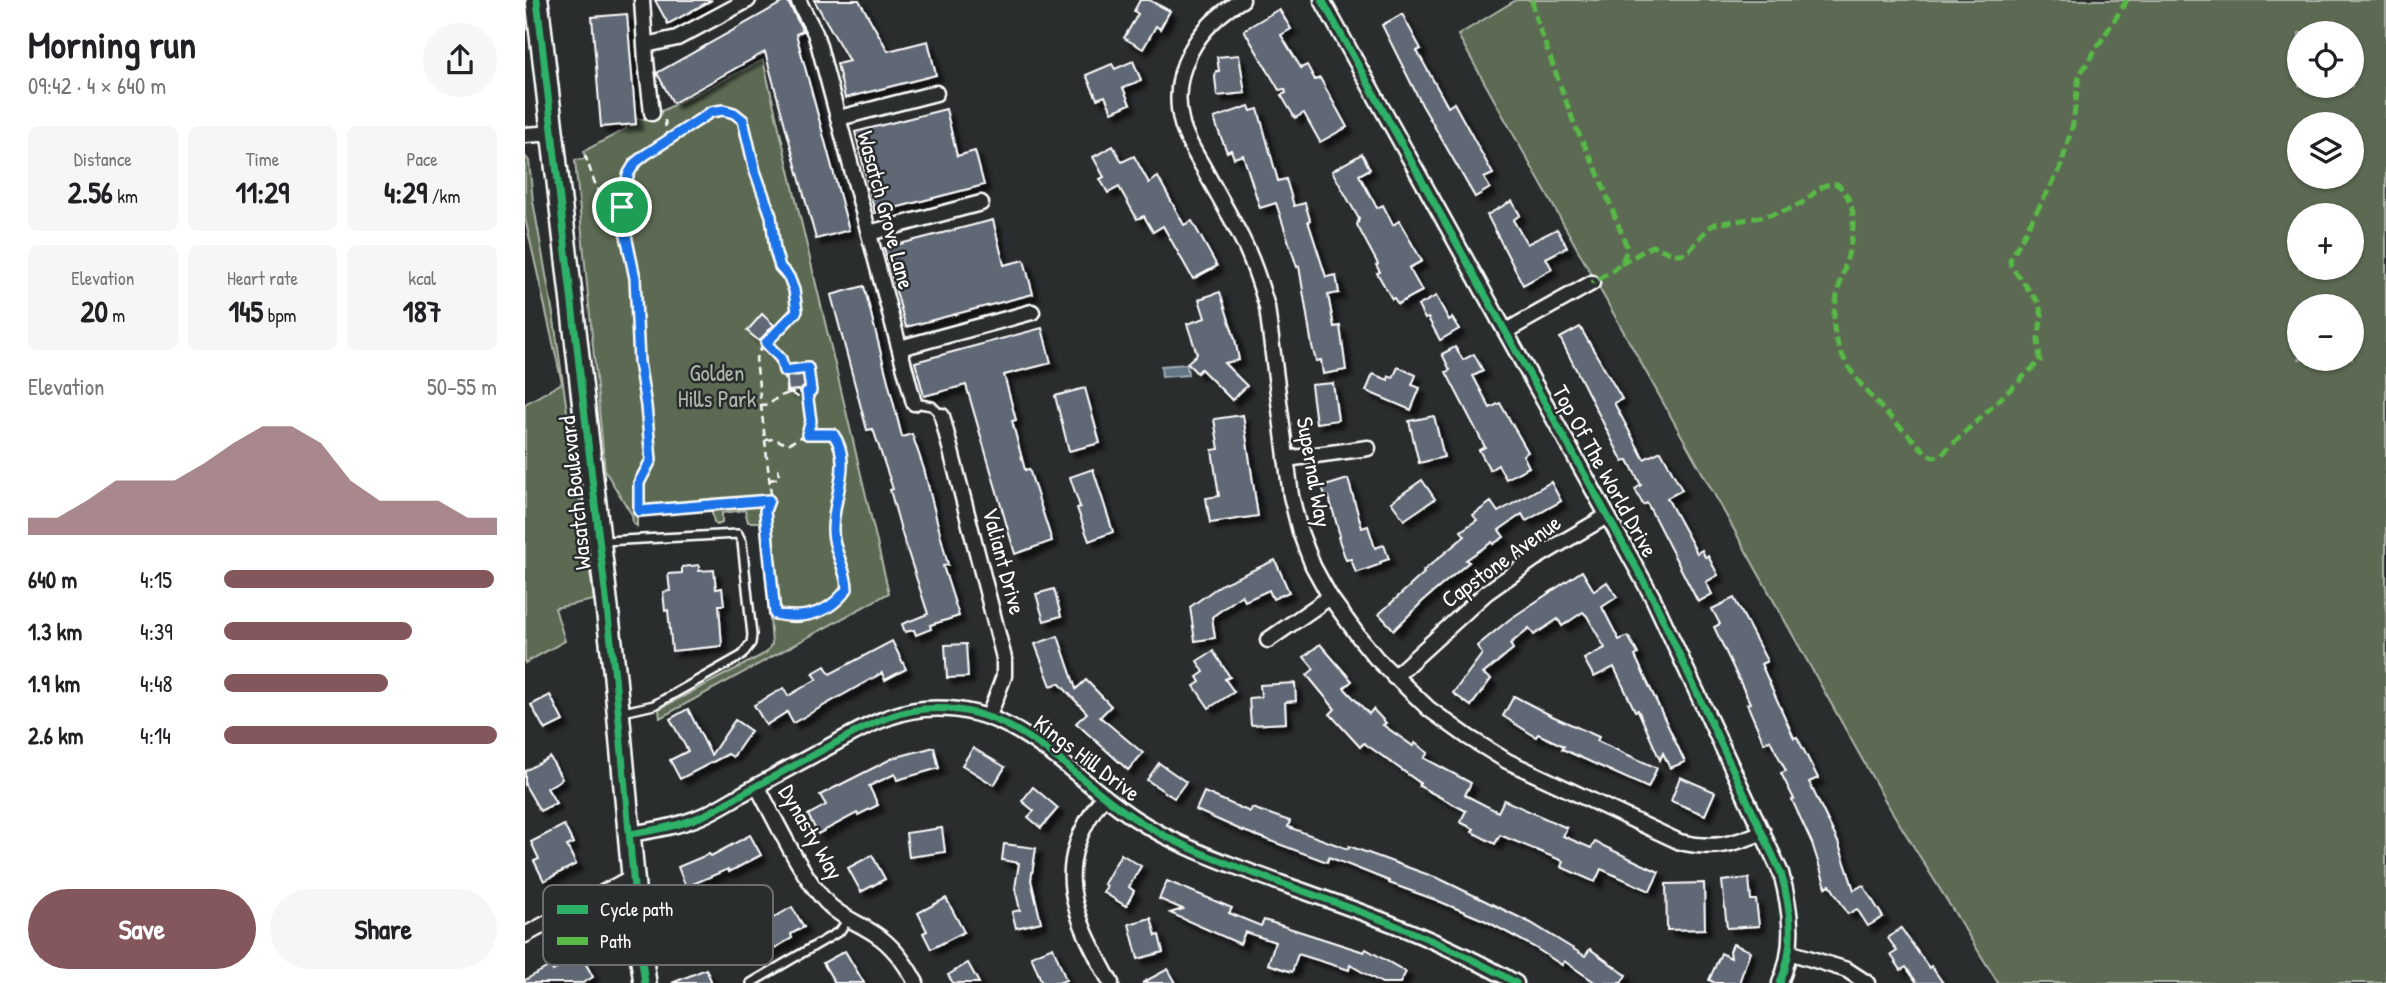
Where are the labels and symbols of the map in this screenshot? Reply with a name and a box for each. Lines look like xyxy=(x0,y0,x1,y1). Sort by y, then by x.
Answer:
street label: Wasatch Grove Lane xyxy=(850,127,923,292)
pin xyxy=(592,177,652,237)
park label: Golden Hills Park xyxy=(678,357,757,414)
street label: Top Of The World Drive xyxy=(1545,379,1666,562)
street label: Supernal Way xyxy=(1290,414,1339,530)
street label: Wasatch Boulevard xyxy=(551,415,598,571)
street label: Valiant Drive xyxy=(975,504,1034,618)
street label: Capstone Avenue xyxy=(1435,507,1567,614)
street label: Kings Hill Drive xyxy=(1028,707,1147,808)
street label: Dynasty Way xyxy=(772,779,851,885)
legend xyxy=(543,885,773,965)
text: Cycle path xyxy=(600,896,673,922)
text: Path xyxy=(600,928,631,954)

